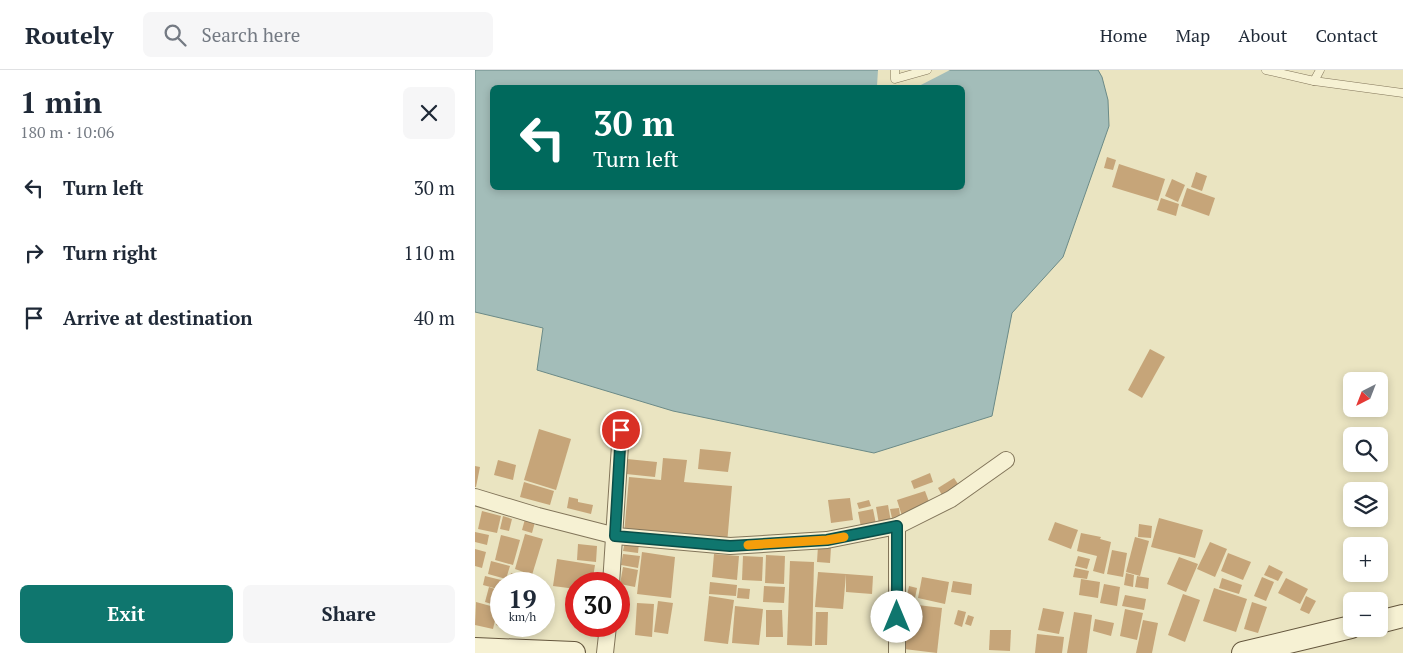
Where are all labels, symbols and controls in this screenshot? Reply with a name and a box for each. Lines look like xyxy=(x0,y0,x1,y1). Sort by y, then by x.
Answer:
search box xyxy=(143,12,493,57)
text: Routely xyxy=(25,19,113,51)
icon: search xyxy=(161,21,189,49)
text: Search here xyxy=(201,22,300,47)
text: Home xyxy=(1100,23,1147,47)
text: Map xyxy=(1175,23,1210,47)
text: About xyxy=(1238,23,1287,47)
text: Contact xyxy=(1315,23,1378,47)
text: 1 min xyxy=(20,82,102,122)
button: close xyxy=(403,87,455,139)
text: 30 m xyxy=(593,100,674,146)
icon: left xyxy=(510,105,575,170)
text: 180 m · 10:06 xyxy=(20,121,114,143)
text: Turn left xyxy=(593,144,679,173)
icon: left xyxy=(20,174,48,202)
text: Turn left xyxy=(63,175,144,200)
text: 30 m xyxy=(414,175,455,200)
icon: right xyxy=(20,239,48,267)
text: Turn right xyxy=(63,240,157,265)
text: 110 m xyxy=(404,240,455,265)
icon: arrive xyxy=(20,304,48,332)
text: Arrive at destination xyxy=(63,305,252,330)
text: 40 m xyxy=(414,305,455,330)
north arrow xyxy=(1343,372,1387,418)
map controls xyxy=(1343,372,1388,637)
pin xyxy=(600,409,642,451)
icon: arrive xyxy=(607,416,635,444)
button: search xyxy=(1343,427,1388,472)
button: layers xyxy=(1343,482,1388,527)
button: + xyxy=(1343,537,1388,582)
speed limit sign: 30 xyxy=(565,572,630,637)
text: 19 xyxy=(508,582,537,615)
button: Exit xyxy=(20,585,233,643)
button: Share xyxy=(243,585,455,643)
position arrow xyxy=(870,590,922,642)
button: − xyxy=(1343,592,1388,637)
text: km/h xyxy=(509,609,536,624)

